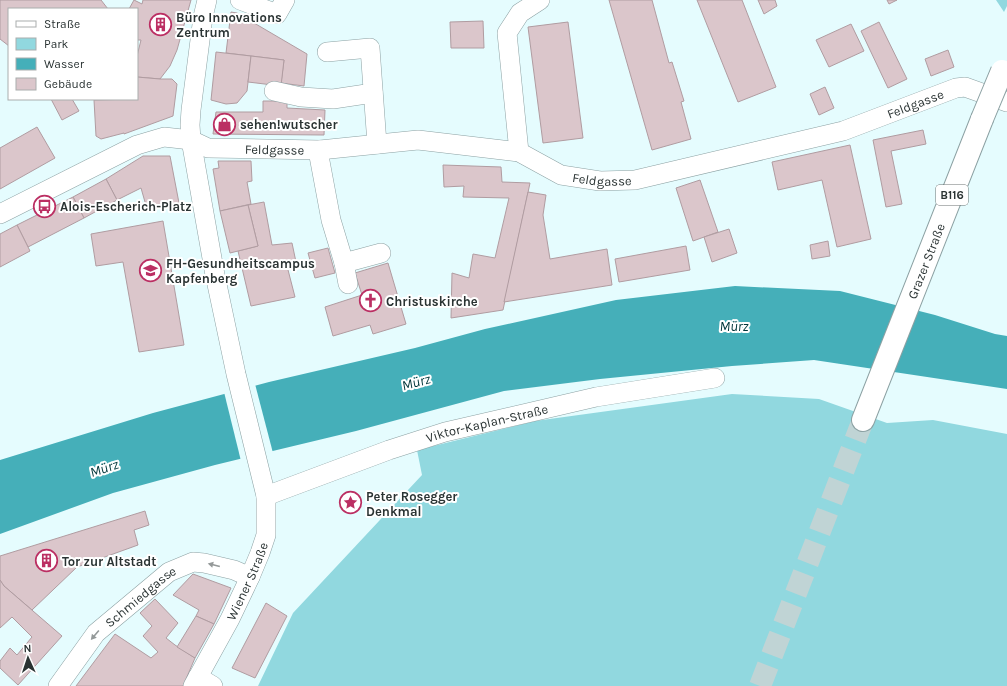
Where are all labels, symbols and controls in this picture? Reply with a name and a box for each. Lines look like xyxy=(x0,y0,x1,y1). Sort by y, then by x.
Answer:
legend xyxy=(8,8,138,100)
place label: Büro Innovations Zentrum xyxy=(176,10,282,40)
building icon: Büro Innovations Zentrum xyxy=(148,11,174,37)
text: Straße xyxy=(44,17,80,31)
text: Park xyxy=(44,37,69,51)
text: Wasser xyxy=(44,57,85,71)
text: Gebäude xyxy=(44,77,92,91)
street label: Feldgasse xyxy=(885,86,946,122)
shop icon: sehen!wutscher xyxy=(212,111,238,137)
place label: sehen!wutscher xyxy=(240,117,339,132)
street label: Feldgasse xyxy=(245,142,305,158)
street label: Feldgasse xyxy=(571,170,632,189)
road number: B116 xyxy=(936,185,968,205)
bus stop icon: Alois-Escherich-Platz xyxy=(31,193,57,219)
place label: Alois-Escherich-Platz xyxy=(60,199,192,214)
street label: Grazer Straße xyxy=(905,221,948,301)
place label: FH-Gesundheitscampus Kapfenberg xyxy=(166,256,315,286)
school or university icon: FH-Gesundheitscampus Kapfenberg xyxy=(137,257,163,283)
church icon: Christuskirche xyxy=(358,288,384,314)
place label: Christuskirche xyxy=(386,294,478,309)
water label: Mürz xyxy=(719,318,749,335)
water label: Mürz xyxy=(400,371,432,394)
street label: Viktor-Kaplan-Straße xyxy=(424,401,550,446)
water label: Mürz xyxy=(88,456,121,481)
place label: Peter Rosegger Denkmal xyxy=(366,489,458,519)
place icon: Peter Rosegger Denkmal xyxy=(338,490,364,516)
street label: Wiener Straße xyxy=(223,540,271,623)
building icon: Tor zur Altstadt xyxy=(33,548,59,574)
place label: Tor zur Altstadt xyxy=(62,554,156,569)
one-way arrow xyxy=(207,562,219,568)
street label: Schmiedgasse xyxy=(102,563,178,630)
one-way arrow xyxy=(91,630,100,640)
north arrow xyxy=(8,638,48,678)
text: N xyxy=(23,642,32,655)

